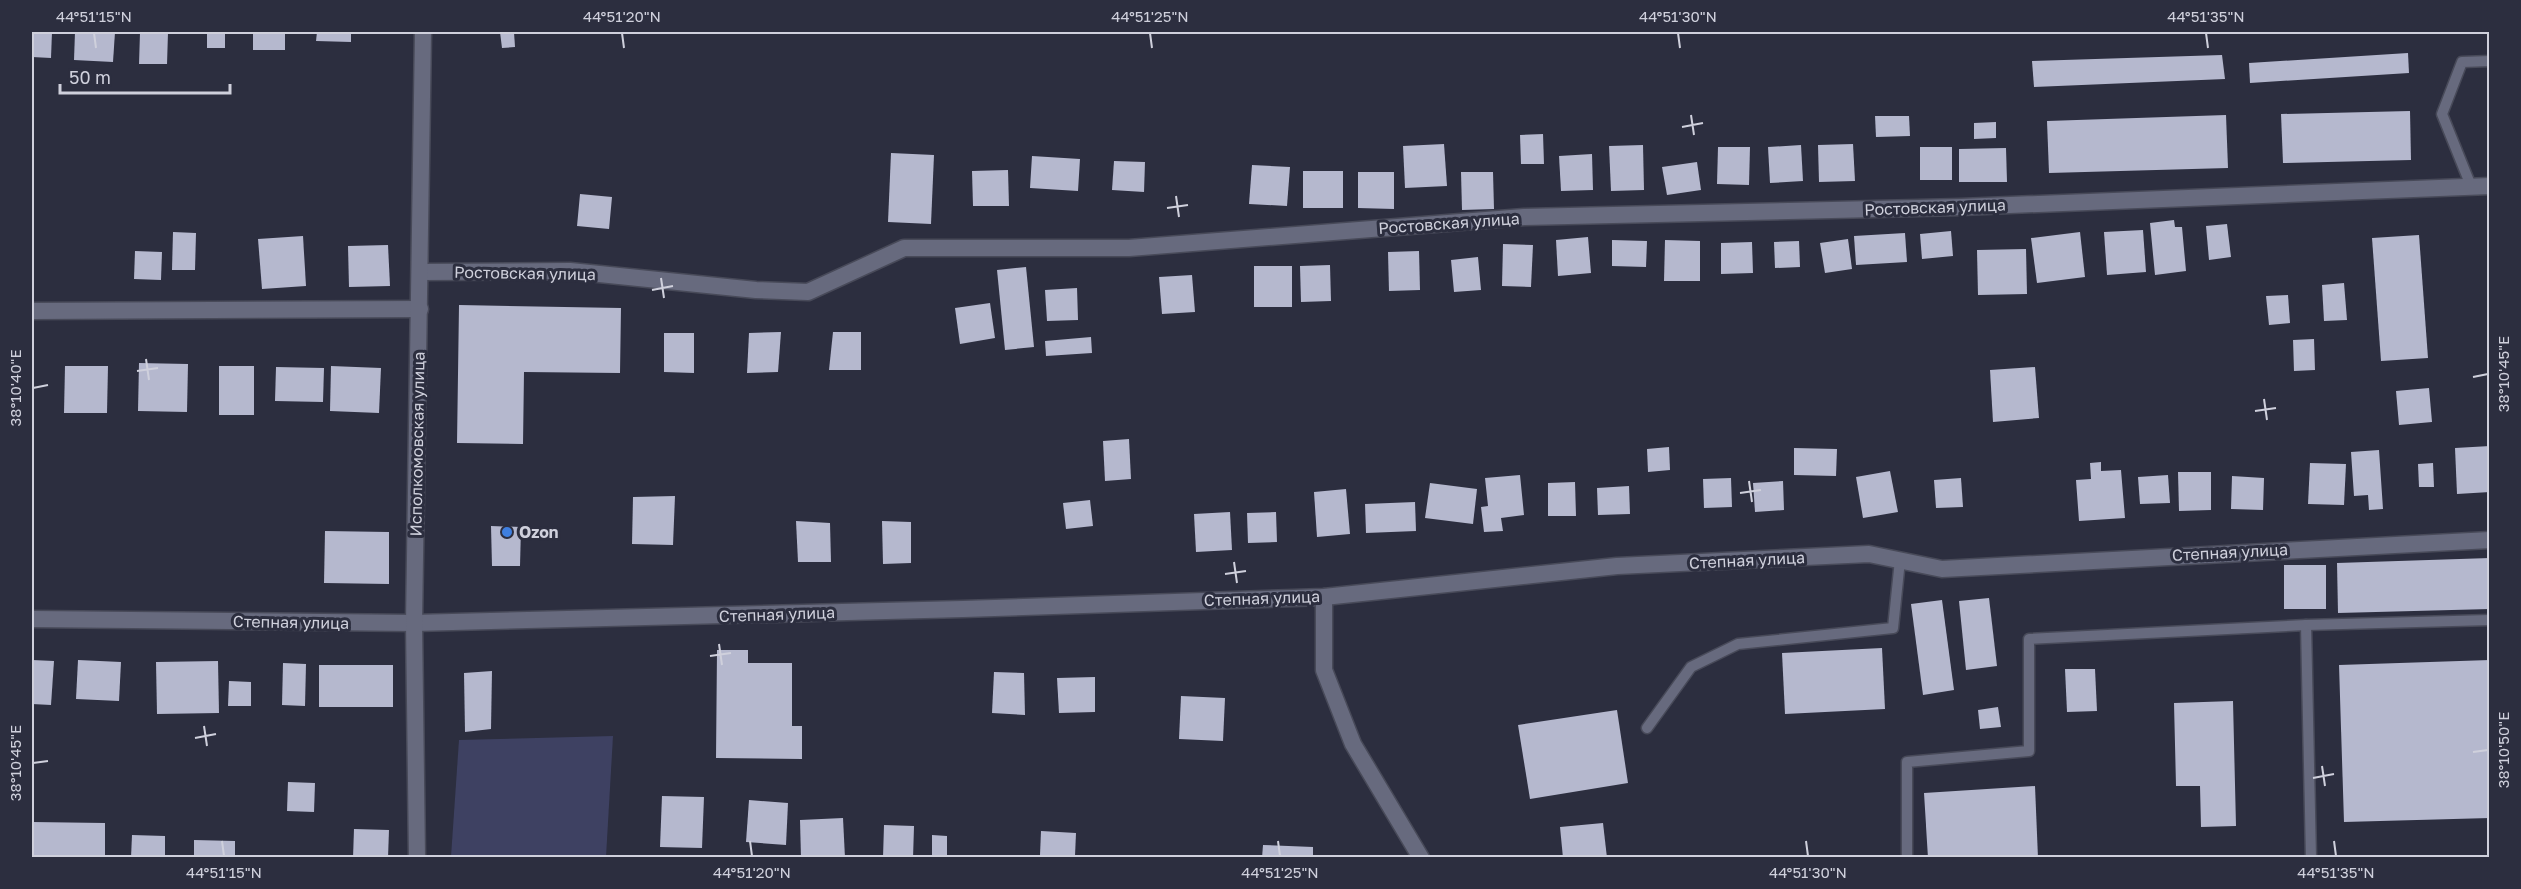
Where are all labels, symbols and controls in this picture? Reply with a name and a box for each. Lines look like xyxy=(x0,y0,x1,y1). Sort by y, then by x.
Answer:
text: 44°51'15"N xyxy=(56,7,132,25)
text: 44°51'20"N xyxy=(583,7,661,25)
text: 44°51'25"N xyxy=(1111,7,1189,25)
text: 44°51'30"N xyxy=(1639,7,1717,25)
text: 44°51'35"N xyxy=(2167,7,2245,25)
scale bar xyxy=(60,57,230,95)
text: 50 m xyxy=(69,66,111,88)
street label: Ростовская улица xyxy=(1864,195,2006,219)
street label: Ростовская улица xyxy=(1378,208,1520,238)
street label: Ростовская улица xyxy=(454,262,596,284)
text: 38°10'45"E xyxy=(2494,336,2512,412)
text: 38°10'40"E xyxy=(6,349,24,427)
street label: Исполкомовская улица xyxy=(405,351,429,537)
place label: Ozon xyxy=(519,522,559,542)
marker: Ozon xyxy=(500,525,514,539)
street label: Степная улица xyxy=(2171,539,2289,565)
street label: Степная улица xyxy=(1688,547,1806,573)
street label: Степная улица xyxy=(1204,586,1320,610)
street label: Степная улица xyxy=(719,602,835,626)
street label: Степная улица xyxy=(233,611,349,633)
text: 38°10'50"E xyxy=(2494,712,2512,788)
text: 38°10'45"E xyxy=(6,725,24,801)
text: 44°51'15"N xyxy=(186,863,262,881)
text: 44°51'20"N xyxy=(713,863,791,881)
text: 44°51'25"N xyxy=(1241,863,1319,881)
text: 44°51'30"N xyxy=(1769,863,1847,881)
text: 44°51'35"N xyxy=(2297,863,2375,881)

